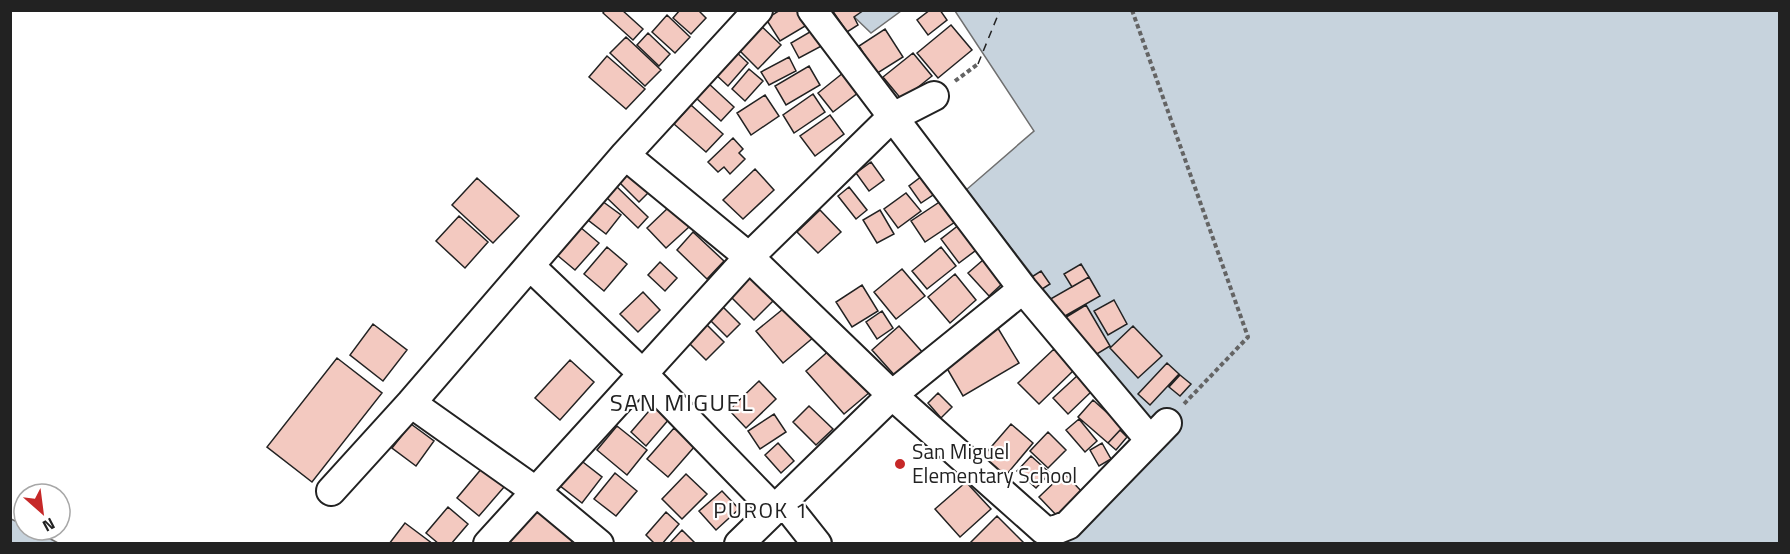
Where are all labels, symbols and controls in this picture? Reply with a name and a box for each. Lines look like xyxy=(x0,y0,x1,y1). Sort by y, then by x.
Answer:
district label: SAN MIGUEL xyxy=(610,384,754,420)
place label: San Miguel Elementary School xyxy=(912,435,1077,491)
marker: San Miguel Elementary School xyxy=(893,457,907,471)
north arrow xyxy=(12,482,72,542)
district label: PUROK 1 xyxy=(713,493,809,527)
text: N xyxy=(39,512,60,538)

